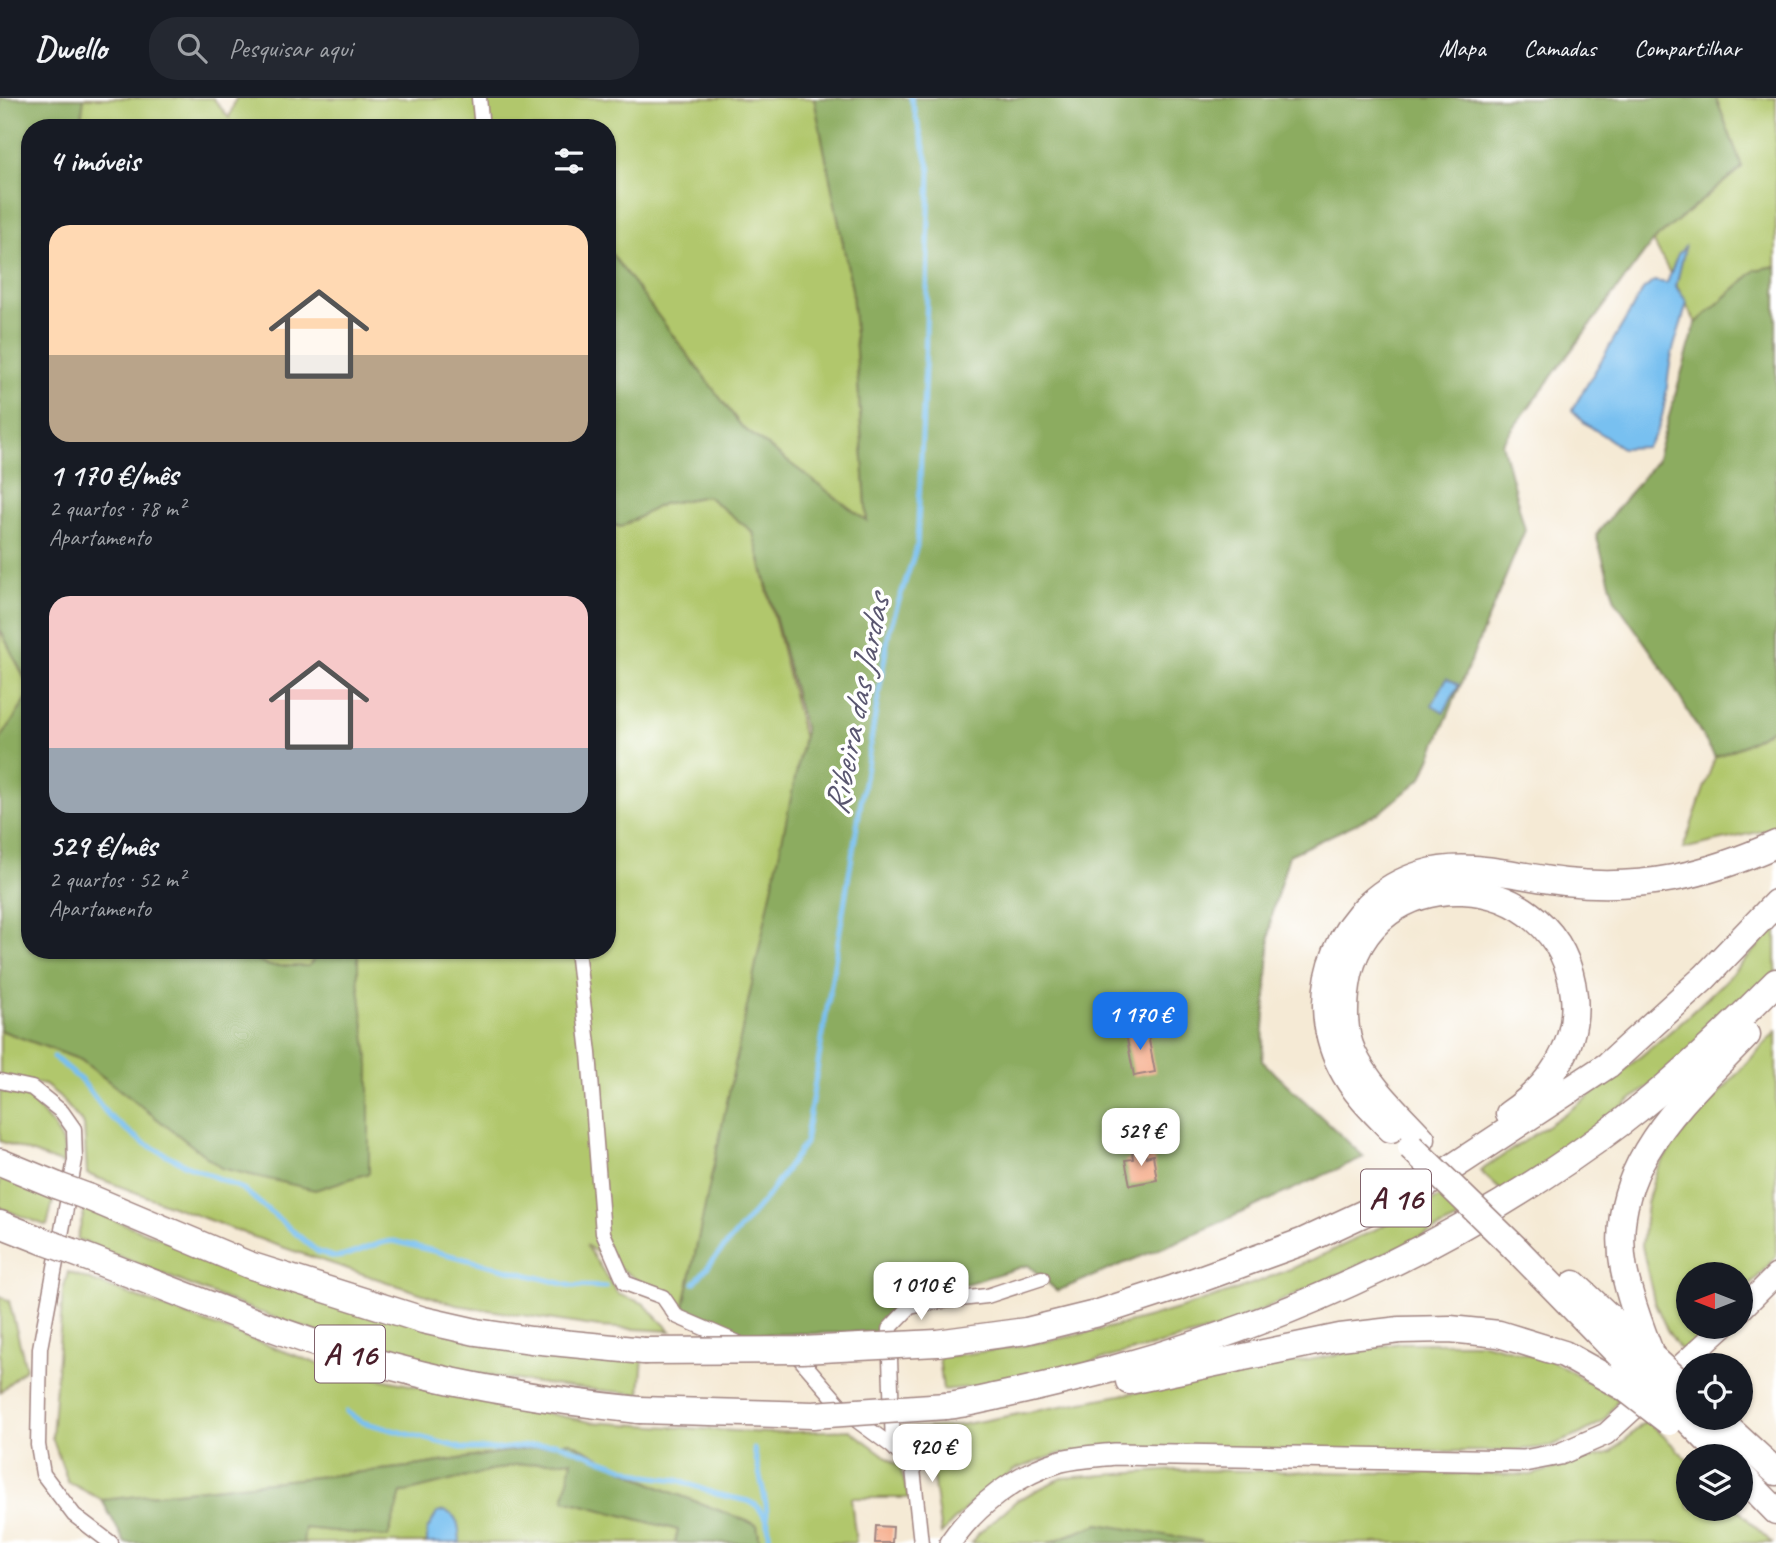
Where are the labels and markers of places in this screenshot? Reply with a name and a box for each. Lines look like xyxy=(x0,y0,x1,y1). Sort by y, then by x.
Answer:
pin: 1 170 € xyxy=(1075,992,1205,1052)
pin: 529 € xyxy=(1092,1108,1190,1168)
pin: 1 010 € xyxy=(856,1262,986,1322)
pin: 920 € xyxy=(883,1424,981,1484)

